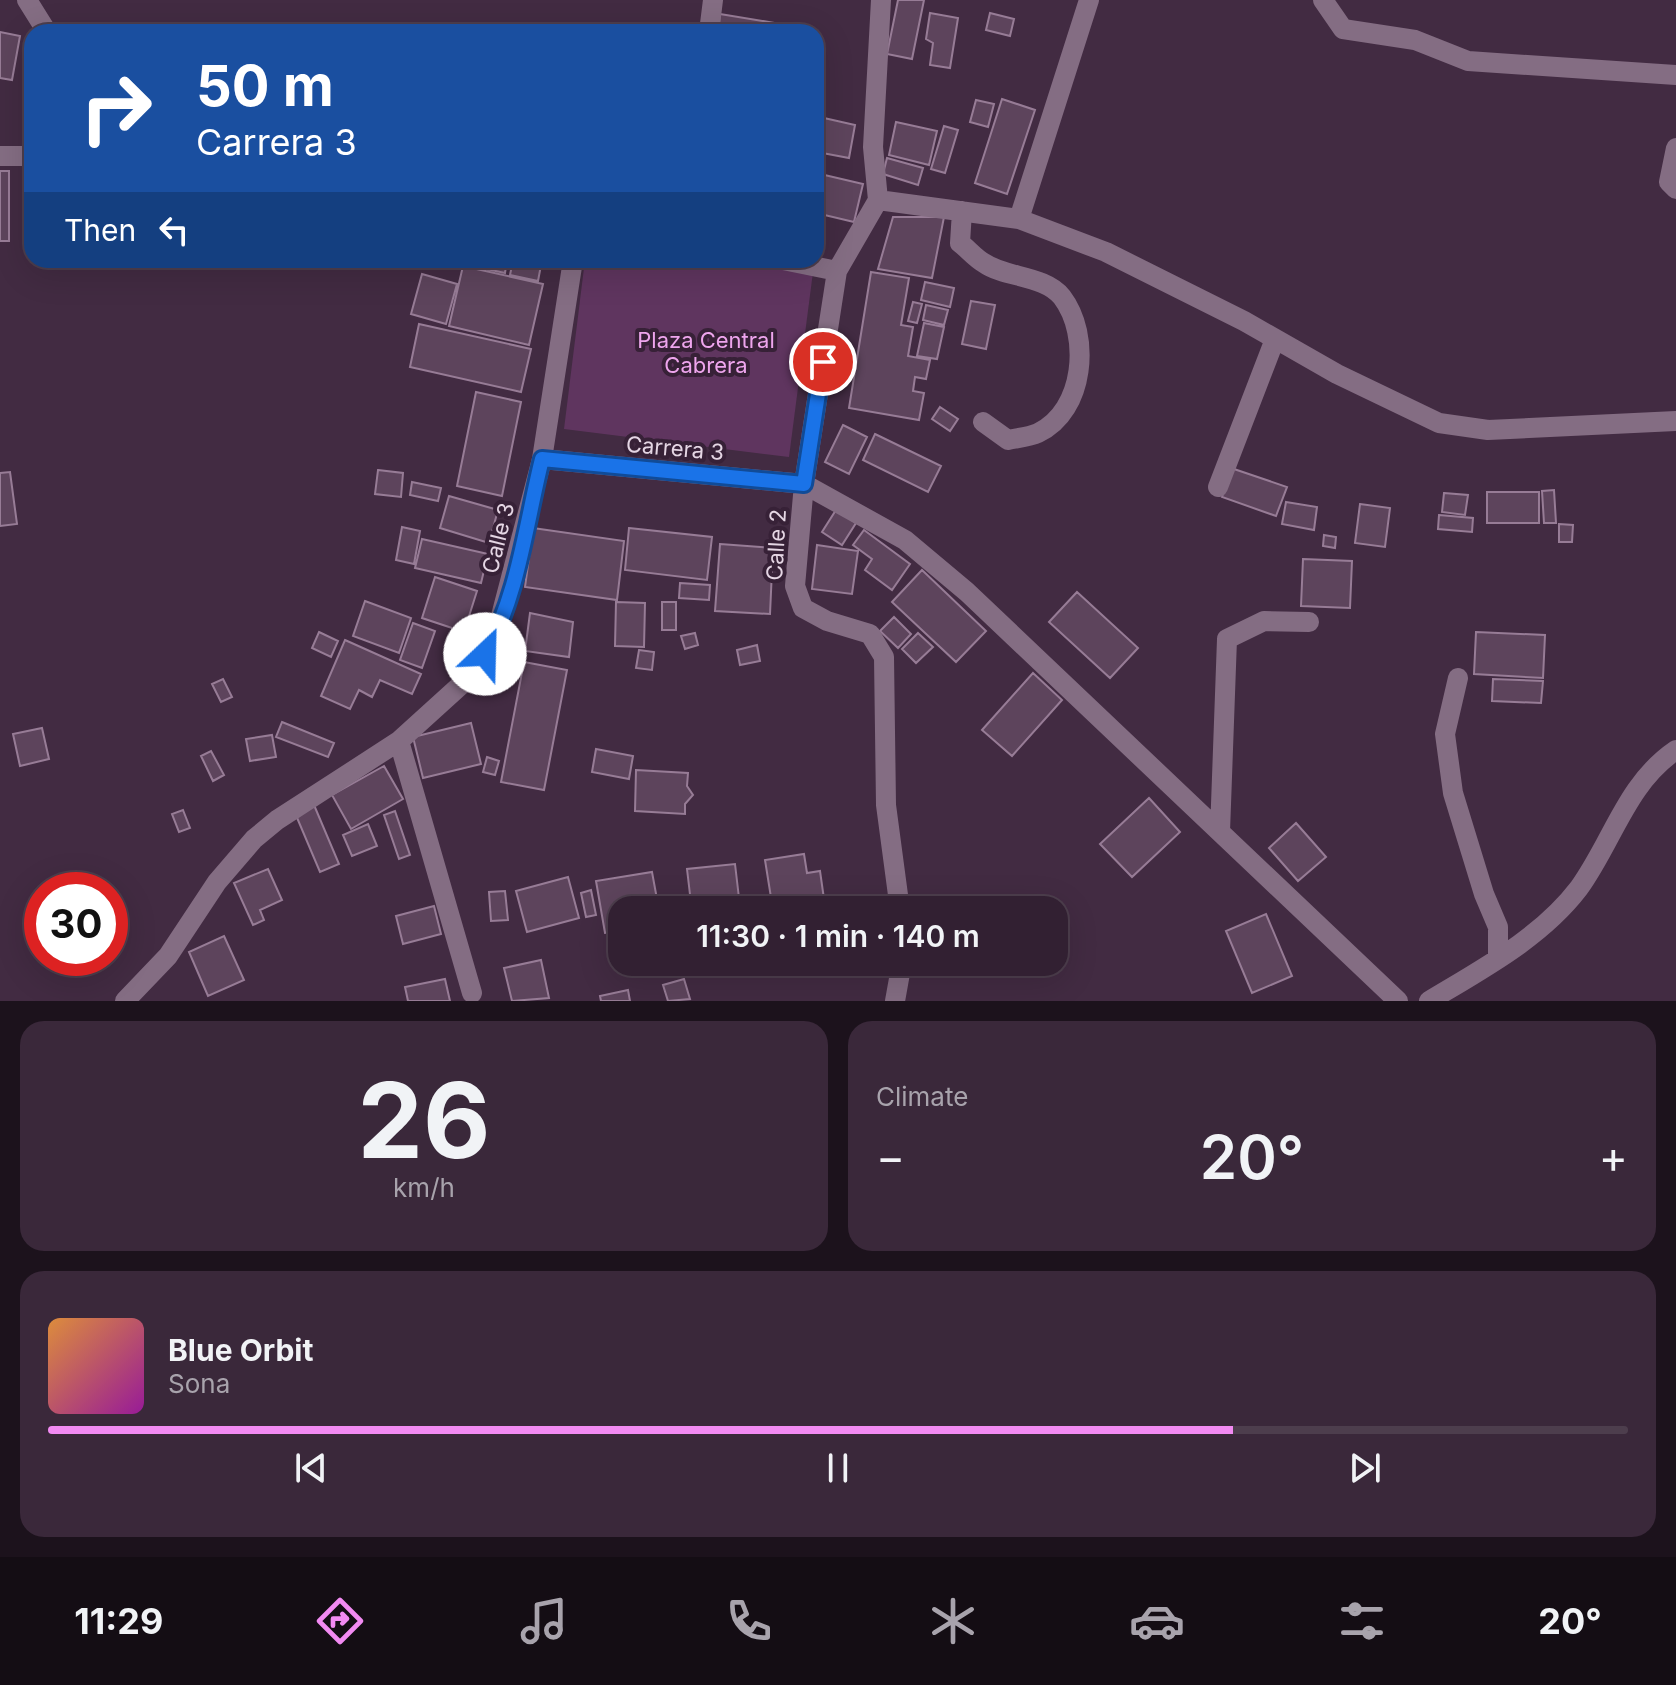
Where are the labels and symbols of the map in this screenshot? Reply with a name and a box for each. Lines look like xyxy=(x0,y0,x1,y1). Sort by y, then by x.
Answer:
park label: Plaza Central Cabrera xyxy=(637,327,775,378)
pin xyxy=(789,328,857,396)
street label: Carrera 3 xyxy=(625,431,725,465)
street label: Calle 3 xyxy=(477,500,519,576)
street label: Calle 2 xyxy=(761,509,791,581)
position arrow xyxy=(443,612,527,696)
speed limit sign: 30 xyxy=(24,872,128,976)

